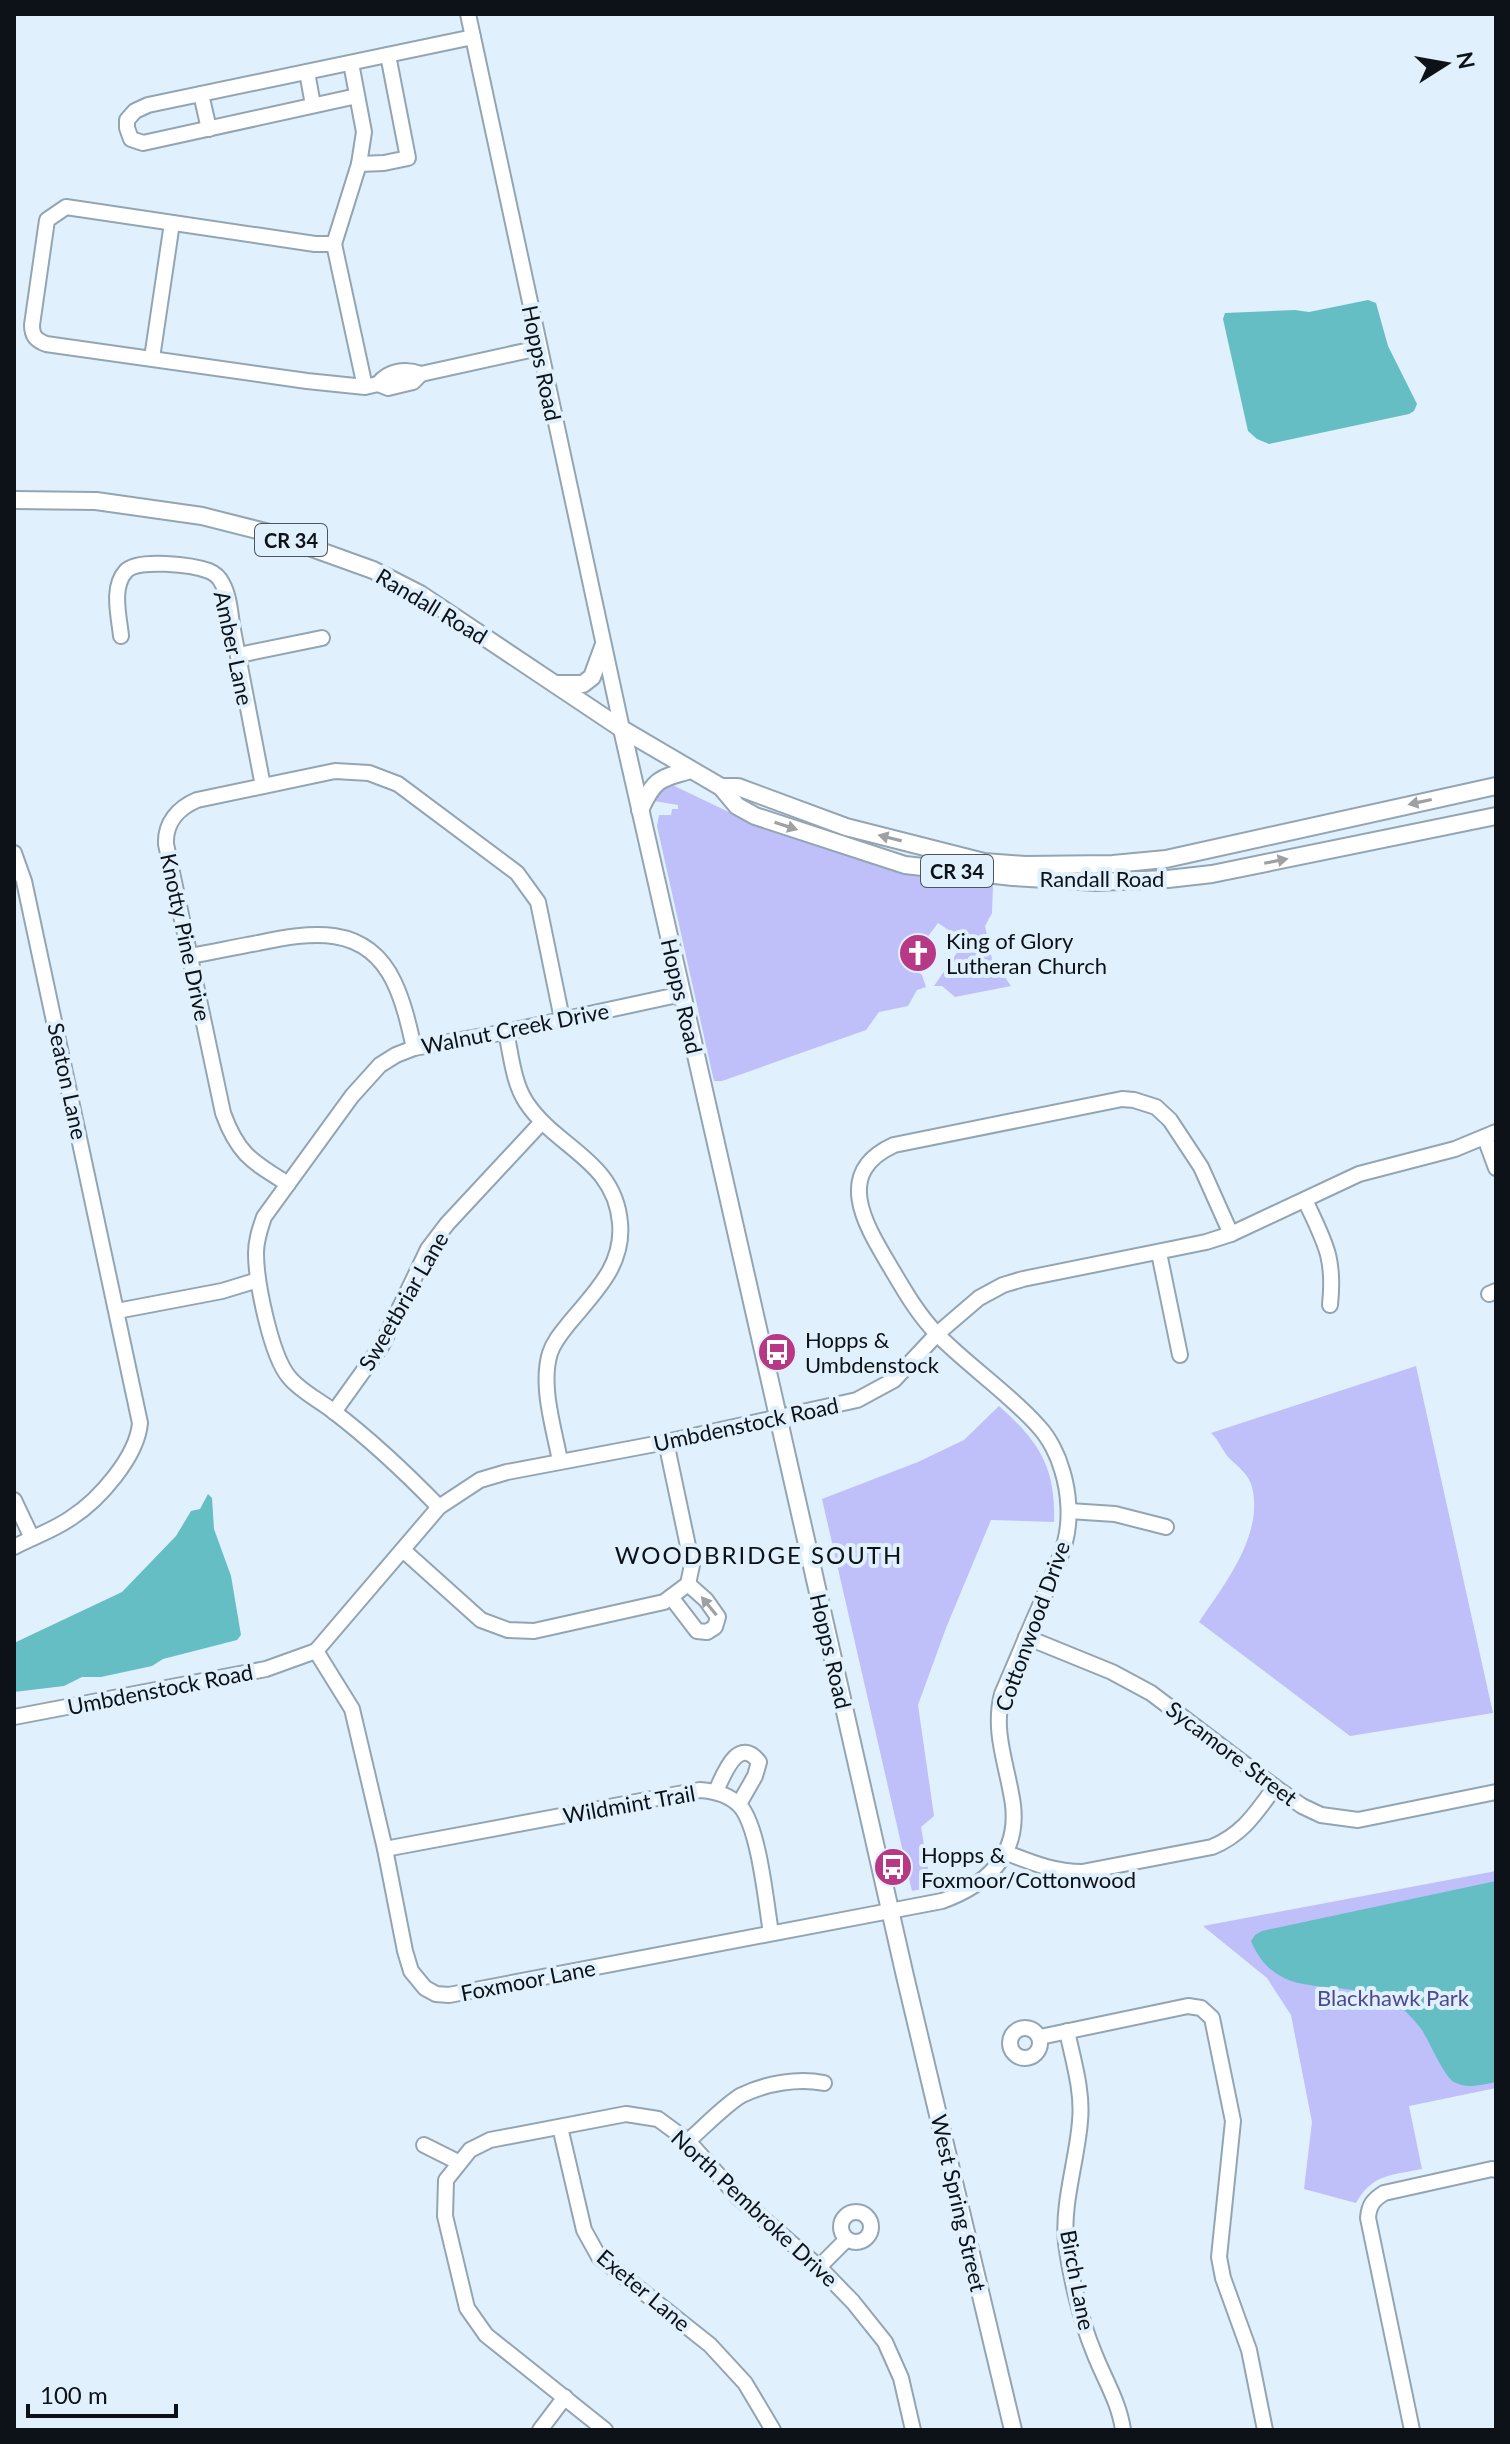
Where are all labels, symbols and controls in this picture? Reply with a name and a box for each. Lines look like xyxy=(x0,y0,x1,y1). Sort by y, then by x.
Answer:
north arrow xyxy=(1406,24,1486,104)
text: N xyxy=(1451,49,1481,71)
street label: Hopps Road xyxy=(517,303,567,423)
road number: CR 34 xyxy=(255,524,327,556)
street label: Randall Road xyxy=(372,562,492,650)
street label: Amber Lane xyxy=(209,588,259,708)
one-way arrow xyxy=(1407,796,1432,809)
one-way arrow xyxy=(774,821,798,833)
one-way arrow xyxy=(878,831,903,843)
street label: Knotty Pine Drive xyxy=(155,851,217,1023)
one-way arrow xyxy=(1264,854,1289,867)
road number: CR 34 xyxy=(921,855,993,887)
street label: Randall Road xyxy=(1040,865,1164,892)
place label: King of Glory Lutheran Church xyxy=(946,927,1107,979)
church icon: King of Glory Lutheran Church xyxy=(897,932,939,974)
street label: Hopps Road xyxy=(656,936,708,1056)
street label: Walnut Creek Drive xyxy=(419,997,611,1059)
street label: Seaton Lane xyxy=(42,1020,94,1142)
street label: Sweetbriar Lane xyxy=(352,1227,454,1375)
place label: Hopps & Umbdenstock xyxy=(805,1326,940,1378)
bus stop icon: Hopps & Umbdenstock xyxy=(756,1331,798,1373)
street label: Umbdenstock Road xyxy=(651,1391,841,1457)
street label: Cottonwood Drive xyxy=(989,1537,1075,1715)
district label: WOODBRIDGE SOUTH xyxy=(615,1540,903,1569)
street label: Hopps Road xyxy=(805,1591,857,1711)
one-way arrow xyxy=(702,1596,718,1616)
street label: Umbdenstock Road xyxy=(65,1658,255,1720)
street label: Sycamore Street xyxy=(1161,1695,1303,1811)
street label: Wildmint Trail xyxy=(561,1779,697,1829)
place label: Hopps & Foxmoor/Cottonwood xyxy=(921,1841,1136,1893)
bus stop icon: Hopps & Foxmoor/Cottonwood xyxy=(872,1846,914,1888)
street label: Foxmoor Lane xyxy=(458,1954,598,2006)
park label: Blackhawk Park xyxy=(1317,1984,1470,2011)
street label: West Spring Street xyxy=(926,2112,993,2294)
street label: North Pembroke Drive xyxy=(666,2124,844,2292)
street label: Birch Lane xyxy=(1055,2228,1101,2332)
street label: Exeter Lane xyxy=(592,2243,696,2337)
scale bar xyxy=(28,2368,176,2418)
text: 100 m xyxy=(40,2380,108,2409)

